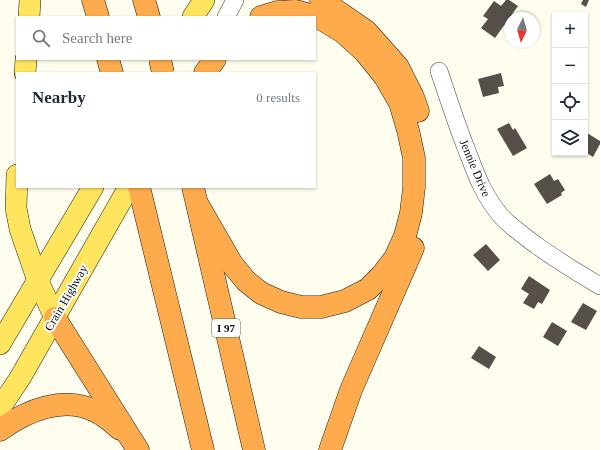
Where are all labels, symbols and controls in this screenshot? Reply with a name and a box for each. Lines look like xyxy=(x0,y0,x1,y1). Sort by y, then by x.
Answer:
north arrow xyxy=(504,12,540,48)
map controls xyxy=(552,12,588,156)
button: + xyxy=(552,12,588,48)
search box xyxy=(16,16,316,60)
icon: search xyxy=(30,27,52,49)
text: Search here xyxy=(62,30,132,46)
button: − xyxy=(552,48,588,84)
button: locate xyxy=(552,84,588,120)
text: Nearby xyxy=(32,88,86,107)
text: 0 results xyxy=(256,90,300,105)
button: layers xyxy=(552,120,588,156)
street label: Jennie Drive xyxy=(457,137,493,199)
street label: Crain Highway xyxy=(42,263,90,333)
road number: I 97 xyxy=(212,319,240,337)

